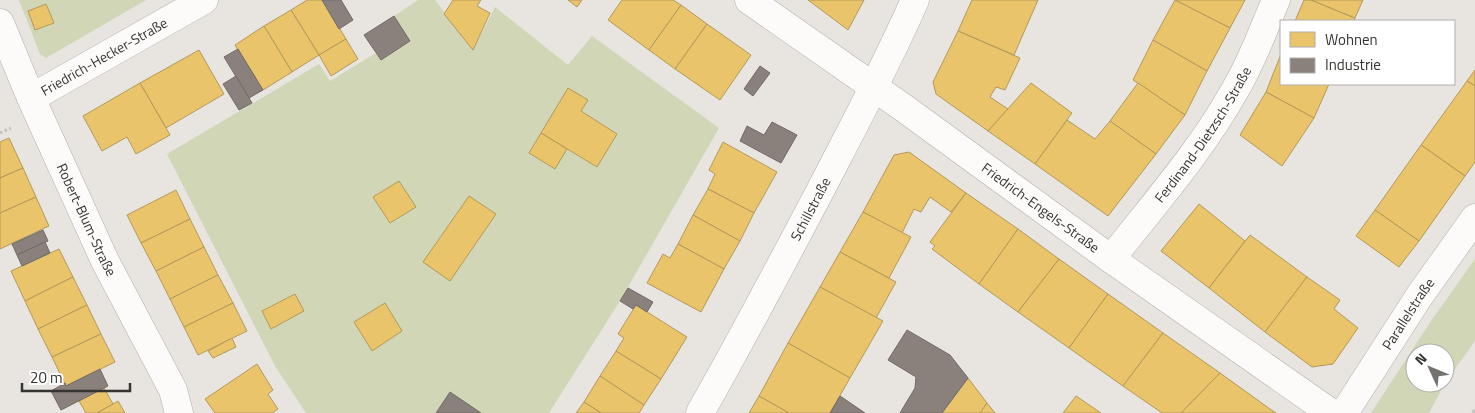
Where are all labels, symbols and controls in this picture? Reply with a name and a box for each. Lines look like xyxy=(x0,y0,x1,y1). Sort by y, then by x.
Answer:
street label: Friedrich-Hecker-Straße xyxy=(37,12,171,100)
legend xyxy=(1280,20,1455,85)
text: Wohnen xyxy=(1325,28,1378,51)
text: Industrie xyxy=(1325,53,1381,76)
street label: Ferdinand-Dietzsch-Straße xyxy=(1149,63,1256,207)
street label: Friedrich-Engels-Straße xyxy=(977,157,1104,257)
street label: Robert-Blum-Straße xyxy=(52,160,122,280)
street label: Schillstraße xyxy=(785,173,835,244)
street label: Parallelstraße xyxy=(1376,273,1439,354)
north arrow xyxy=(1405,343,1455,393)
text: N xyxy=(1409,348,1431,369)
scale bar xyxy=(22,360,130,392)
text: 20 m xyxy=(30,366,63,389)

